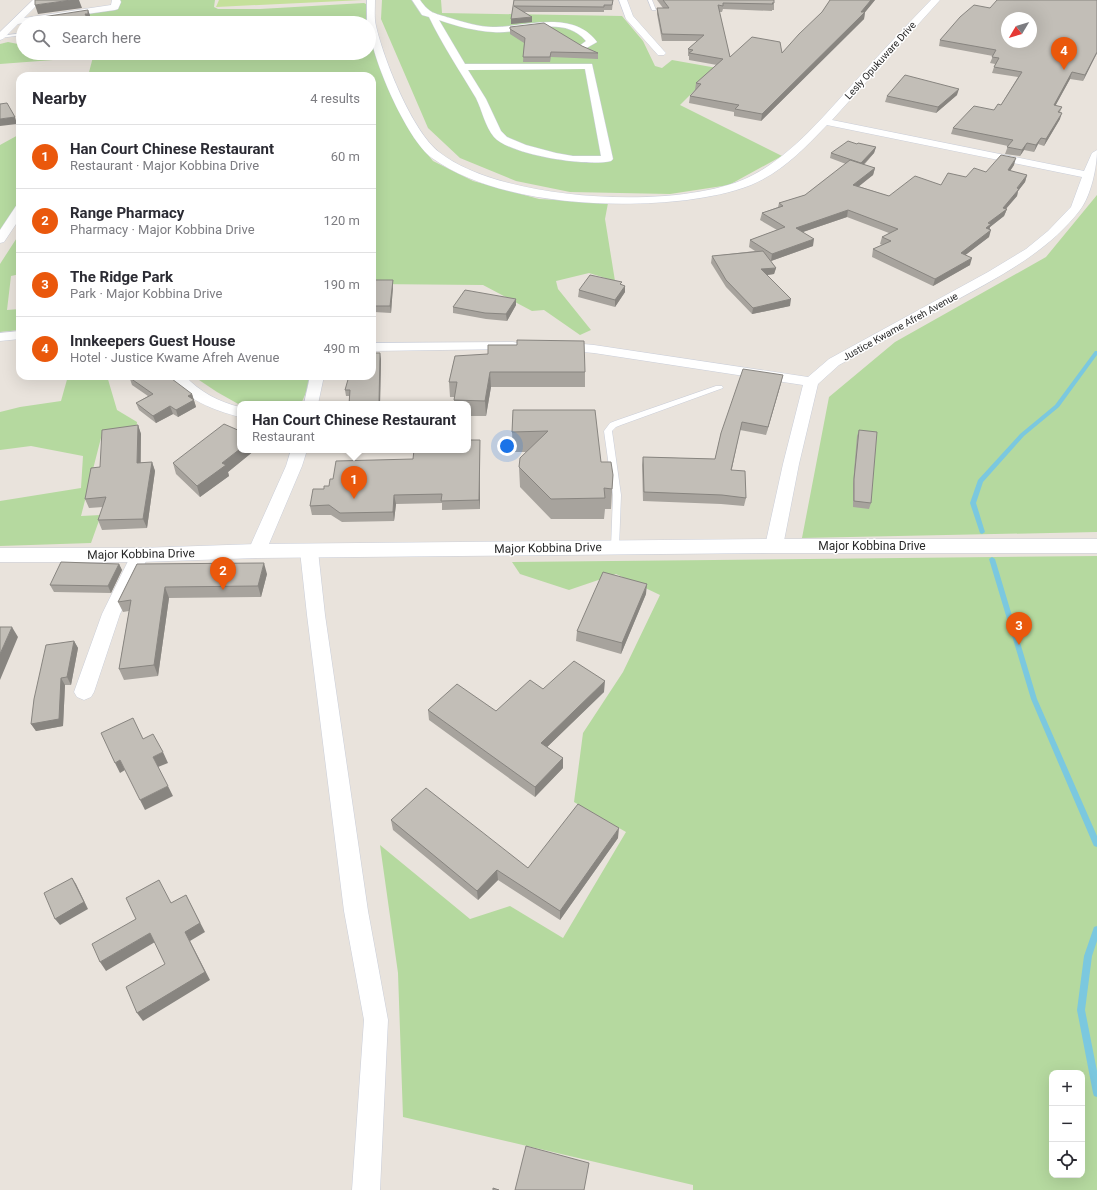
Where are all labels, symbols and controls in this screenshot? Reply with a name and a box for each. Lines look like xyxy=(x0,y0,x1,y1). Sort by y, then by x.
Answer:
north arrow xyxy=(1001,12,1037,48)
search box xyxy=(16,16,376,60)
street label: Lesly Opukuware Drive xyxy=(843,19,918,101)
icon: search xyxy=(30,27,52,49)
text: Search here xyxy=(62,29,141,47)
pin: 4 xyxy=(1051,37,1077,70)
text: Nearby xyxy=(32,88,87,108)
text: 4 results xyxy=(310,91,360,106)
text: Han Court Chinese Restaurant xyxy=(70,140,274,158)
text: 1 xyxy=(41,149,49,164)
text: 60 m xyxy=(331,149,360,164)
text: Restaurant · Major Kobbina Drive xyxy=(70,158,259,173)
text: Range Pharmacy xyxy=(70,204,184,222)
text: 2 xyxy=(41,213,49,228)
text: 120 m xyxy=(323,213,360,228)
text: Pharmacy · Major Kobbina Drive xyxy=(70,222,255,237)
text: The Ridge Park xyxy=(70,268,173,286)
text: 3 xyxy=(41,277,49,292)
text: 190 m xyxy=(323,277,360,292)
text: Park · Major Kobbina Drive xyxy=(70,286,222,301)
street label: Justice Kwame Afreh Avenue xyxy=(841,290,960,363)
text: Innkeepers Guest House xyxy=(70,332,235,350)
text: 4 xyxy=(41,341,49,356)
text: 490 m xyxy=(323,341,360,356)
text: Hotel · Justice Kwame Afreh Avenue xyxy=(70,350,279,365)
popup xyxy=(237,401,471,453)
text: Han Court Chinese Restaurant xyxy=(252,411,456,429)
text: Restaurant xyxy=(252,429,315,444)
your location xyxy=(497,436,517,456)
pin: 1 xyxy=(341,466,367,499)
street label: Major Kobbina Drive xyxy=(818,539,926,553)
street label: Major Kobbina Drive xyxy=(494,540,602,556)
street label: Major Kobbina Drive xyxy=(87,546,195,562)
pin: 2 xyxy=(210,557,236,590)
pin: 3 xyxy=(1006,612,1032,645)
map controls xyxy=(1049,1070,1085,1178)
button: + xyxy=(1049,1070,1085,1106)
button: − xyxy=(1049,1106,1085,1142)
button: locate xyxy=(1049,1142,1085,1178)

